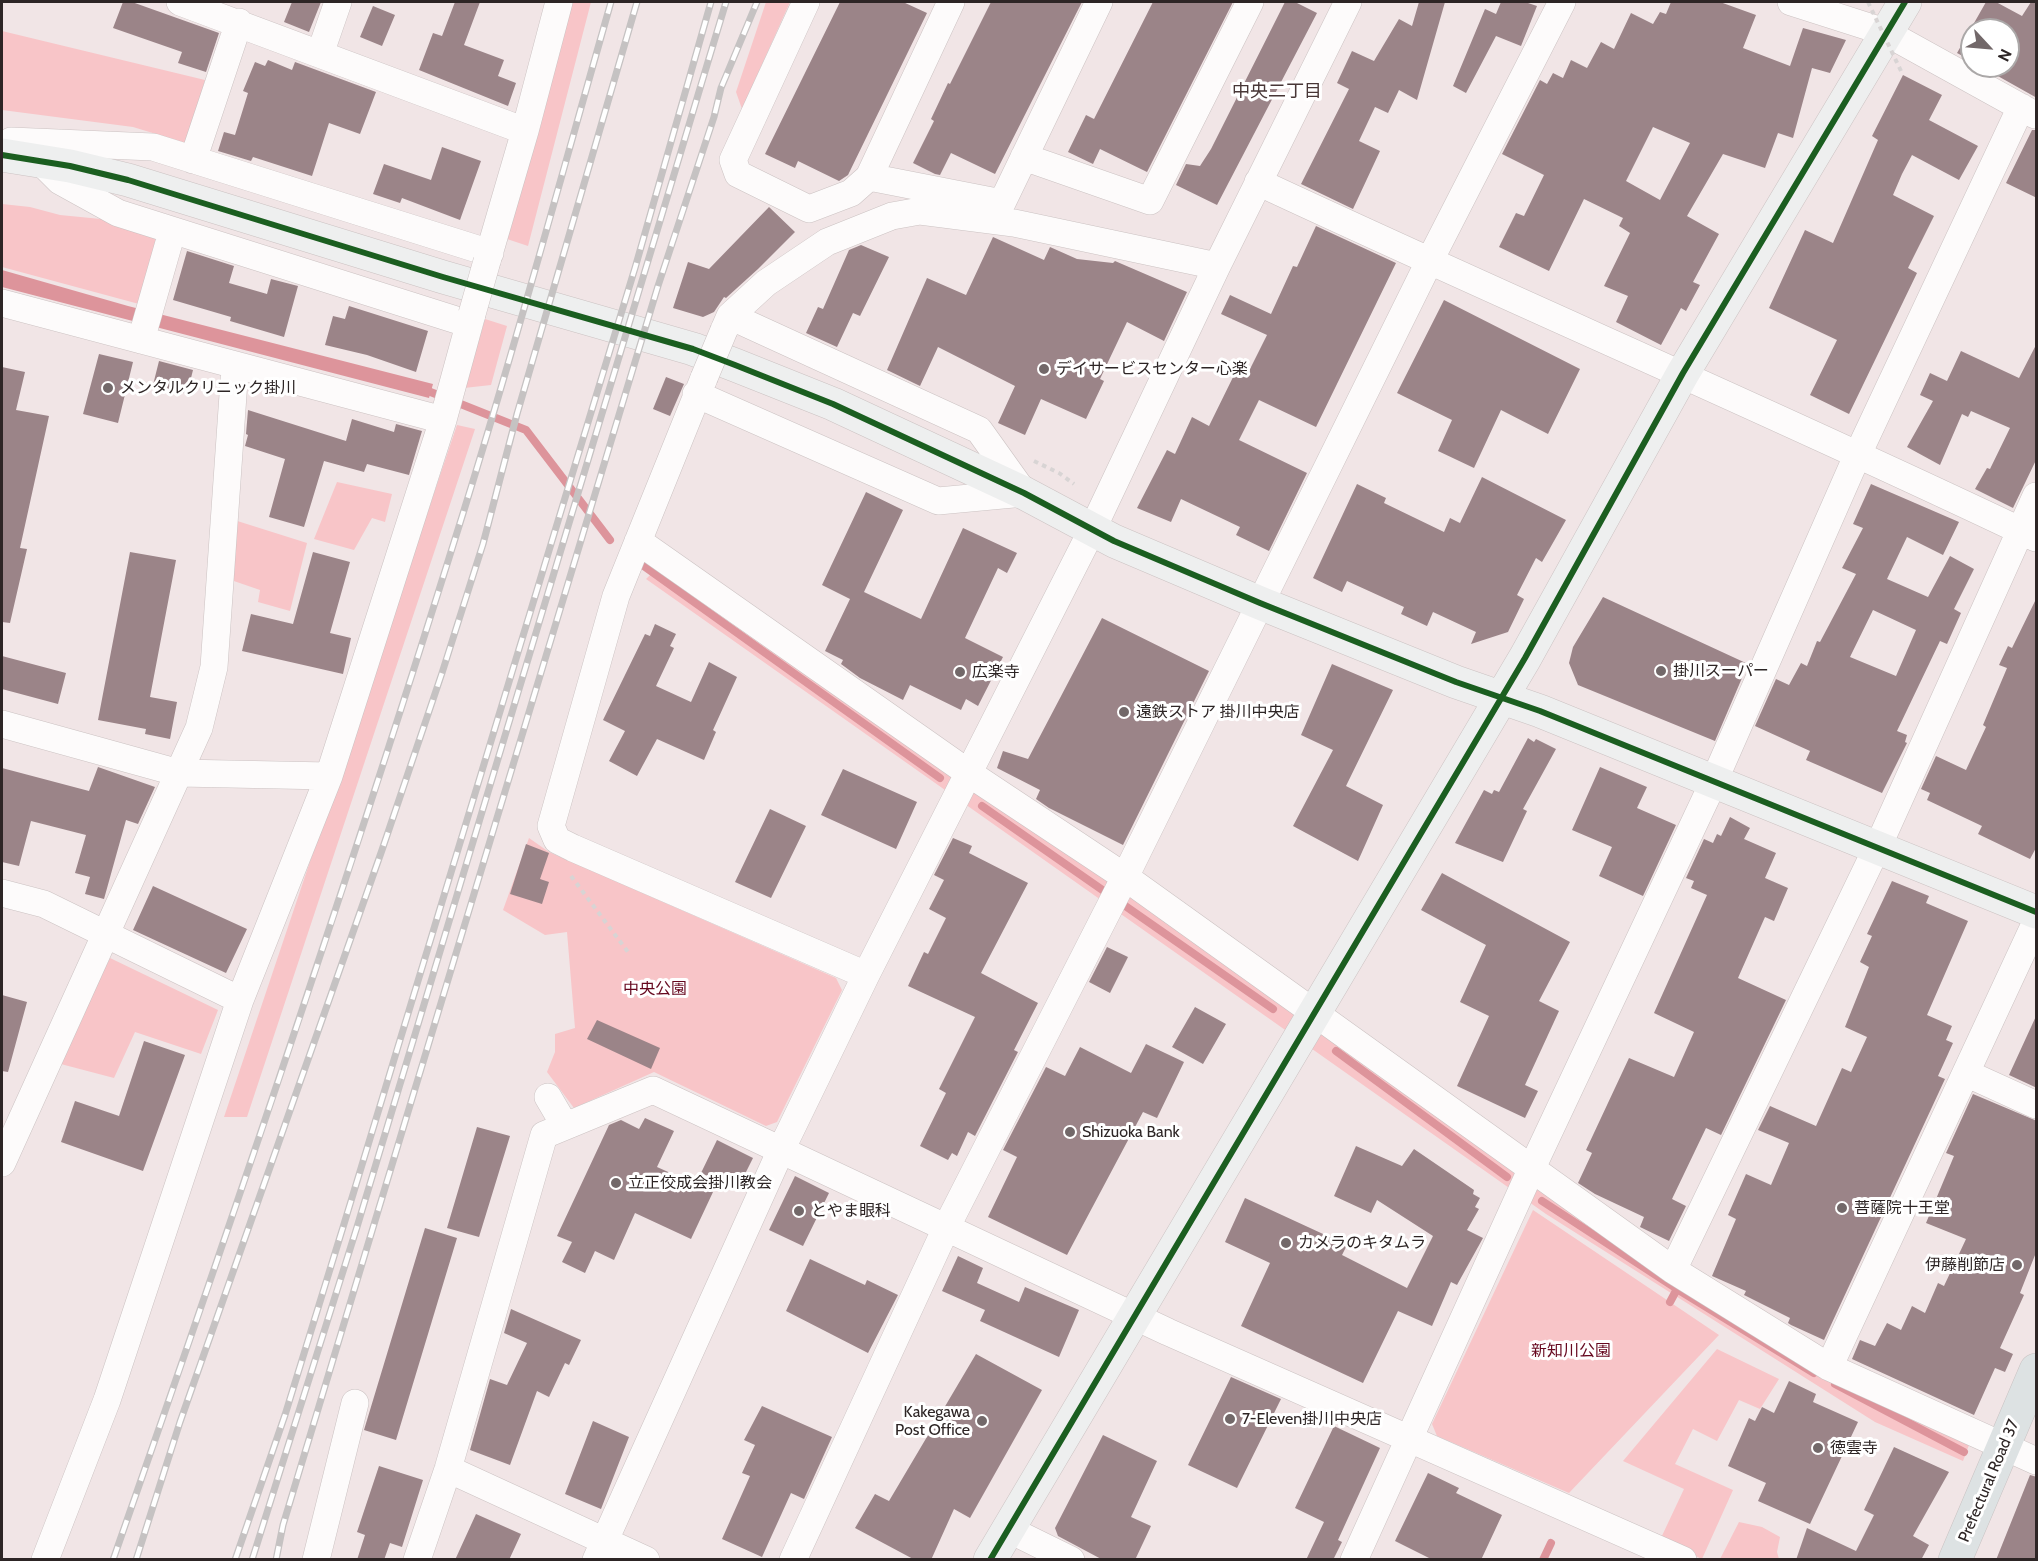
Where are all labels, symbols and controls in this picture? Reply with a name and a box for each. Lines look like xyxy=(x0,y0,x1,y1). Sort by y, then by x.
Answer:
north arrow xyxy=(1960,18,2020,78)
text: N xyxy=(1994,46,2016,64)
district label: 中央二丁目 xyxy=(1232,81,1322,103)
place label: デイサービスセンター心楽 xyxy=(1056,359,1248,379)
marker: デイサービスセンター心楽 xyxy=(1037,362,1051,376)
place label: メンタルクリニック掛川 xyxy=(120,378,296,398)
marker: メンタルクリニック掛川 xyxy=(101,381,115,395)
place label: 掛川スーパー xyxy=(1673,661,1769,681)
place label: 広楽寺 xyxy=(972,662,1020,682)
marker: 掛川スーパー xyxy=(1654,664,1668,678)
marker: 広楽寺 xyxy=(953,665,967,679)
place label: 遠鉄ストア 掛川中央店 xyxy=(1136,702,1300,722)
marker: 遠鉄ストア 掛川中央店 xyxy=(1117,705,1131,719)
park label: 中央公園 xyxy=(623,979,687,999)
place label: Shizuoka Bank xyxy=(1082,1122,1180,1142)
marker: Shizuoka Bank xyxy=(1063,1125,1077,1139)
place label: 立正佼成会掛川教会 xyxy=(628,1173,772,1193)
marker: 立正佼成会掛川教会 xyxy=(609,1176,623,1190)
place label: 菩薩院十王堂 xyxy=(1854,1198,1950,1218)
place label: とやま眼科 xyxy=(811,1201,891,1221)
marker: 菩薩院十王堂 xyxy=(1835,1201,1849,1215)
marker: とやま眼科 xyxy=(792,1204,806,1218)
place label: カメラのキタムラ xyxy=(1298,1233,1426,1253)
marker: カメラのキタムラ xyxy=(1279,1236,1293,1250)
place label: 伊藤削節店 xyxy=(1925,1255,2005,1275)
marker: 伊藤削節店 xyxy=(2010,1258,2024,1272)
park label: 新知川公園 xyxy=(1531,1341,1611,1361)
place label: Kakegawa Post Office xyxy=(895,1402,970,1440)
place label: 7-Eleven掛川中央店 xyxy=(1242,1409,1382,1429)
marker: 7-Eleven掛川中央店 xyxy=(1223,1412,1237,1426)
marker: Kakegawa Post Office xyxy=(975,1414,989,1428)
street label: Prefectural Road 37 xyxy=(1954,1417,2024,1545)
place label: 徳雲寺 xyxy=(1830,1438,1878,1458)
marker: 徳雲寺 xyxy=(1811,1441,1825,1455)

